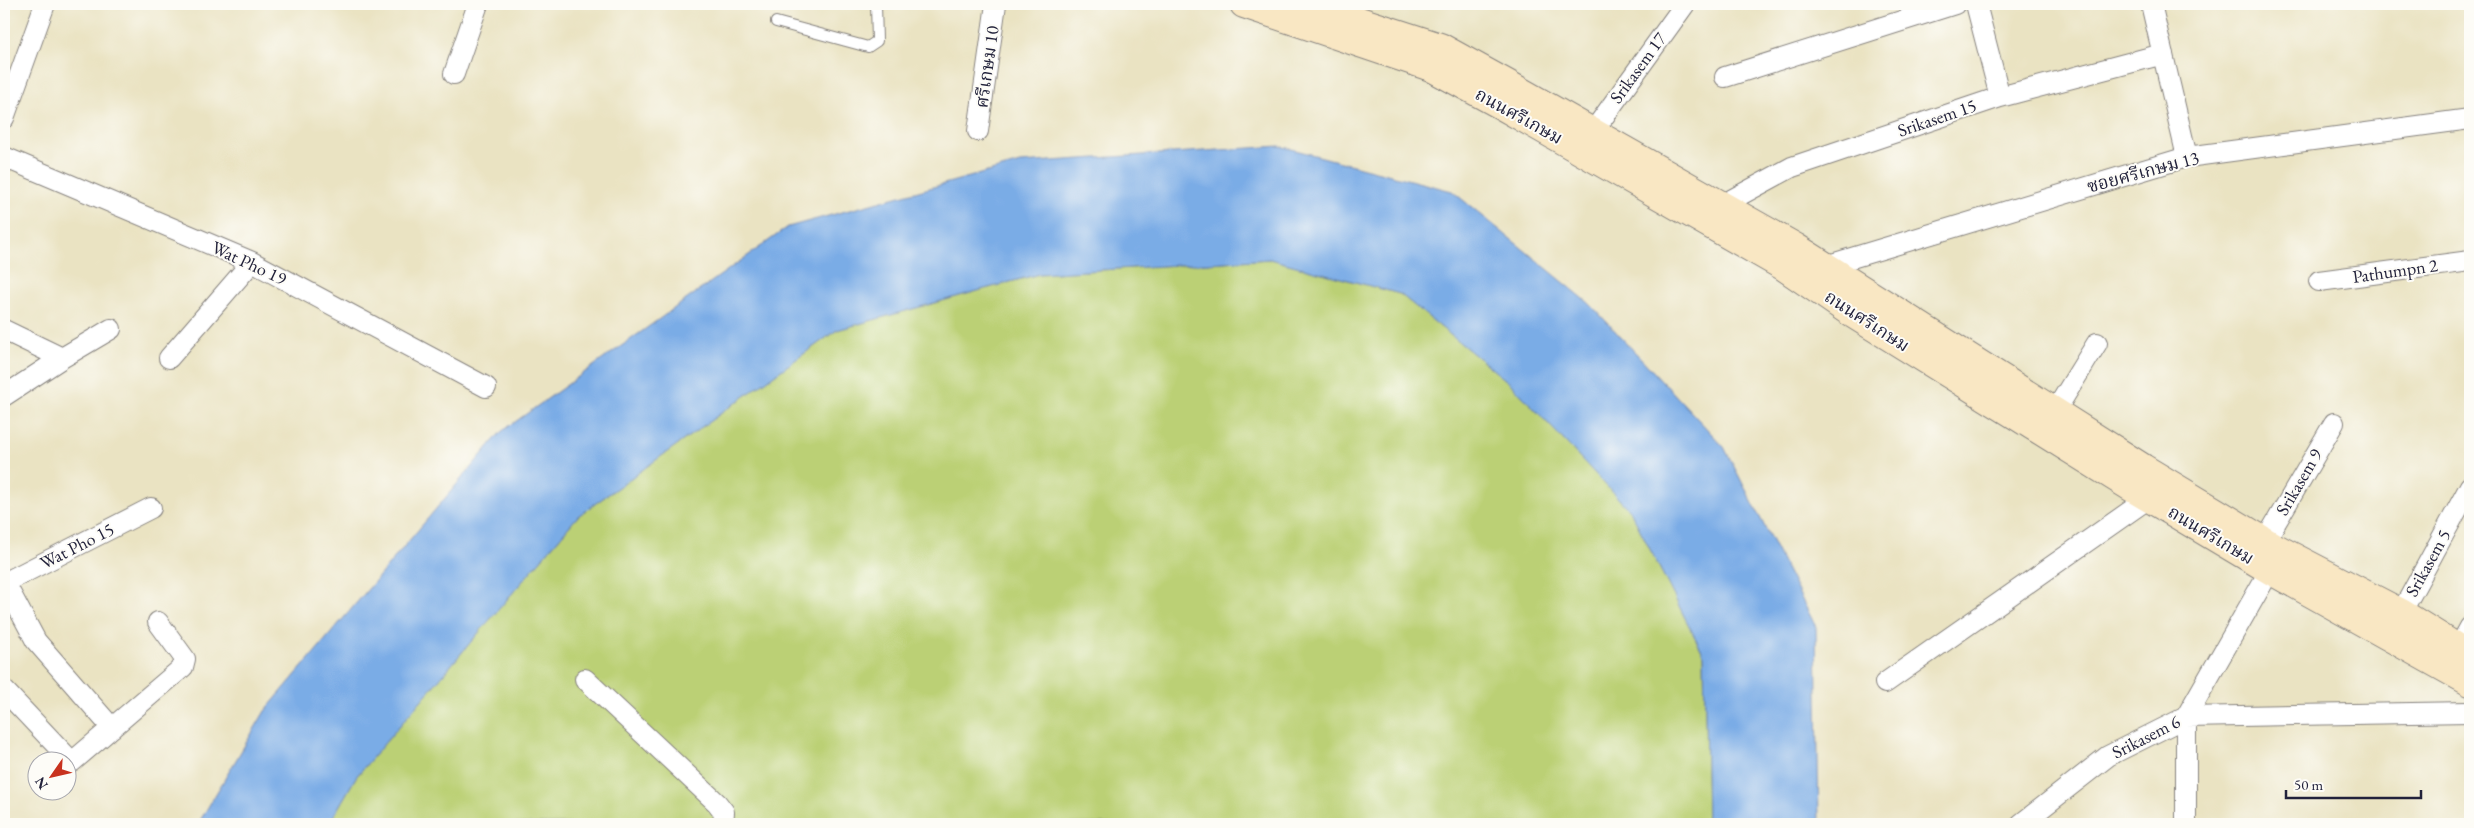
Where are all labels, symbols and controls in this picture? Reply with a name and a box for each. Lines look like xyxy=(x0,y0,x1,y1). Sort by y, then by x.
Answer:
street label: ศรีเกษม 10 xyxy=(969,24,1004,110)
street label: Srikasem 17 xyxy=(1604,27,1671,108)
street label: ถนนศรีเกษม xyxy=(1471,82,1567,149)
street label: Srikasem 15 xyxy=(1894,93,1979,142)
street label: ซอยศรีเกษม 13 xyxy=(2084,146,2201,198)
street label: Wat Pho 19 xyxy=(208,235,291,290)
street label: Pathumpn 2 xyxy=(2351,253,2439,288)
street label: ถนนศรีเกษม xyxy=(1820,285,1914,357)
street label: Srikasem 9 xyxy=(2270,444,2327,519)
street label: ถนนศรีเกษม xyxy=(2164,500,2259,569)
street label: Wat Pho 15 xyxy=(36,517,118,574)
street label: Srikasem 5 xyxy=(2400,525,2455,600)
street label: Srikasem 6 xyxy=(2108,709,2184,763)
north arrow xyxy=(28,750,78,800)
scale bar xyxy=(2286,768,2422,800)
text: N xyxy=(30,773,52,793)
text: 50 m xyxy=(2294,775,2323,794)

